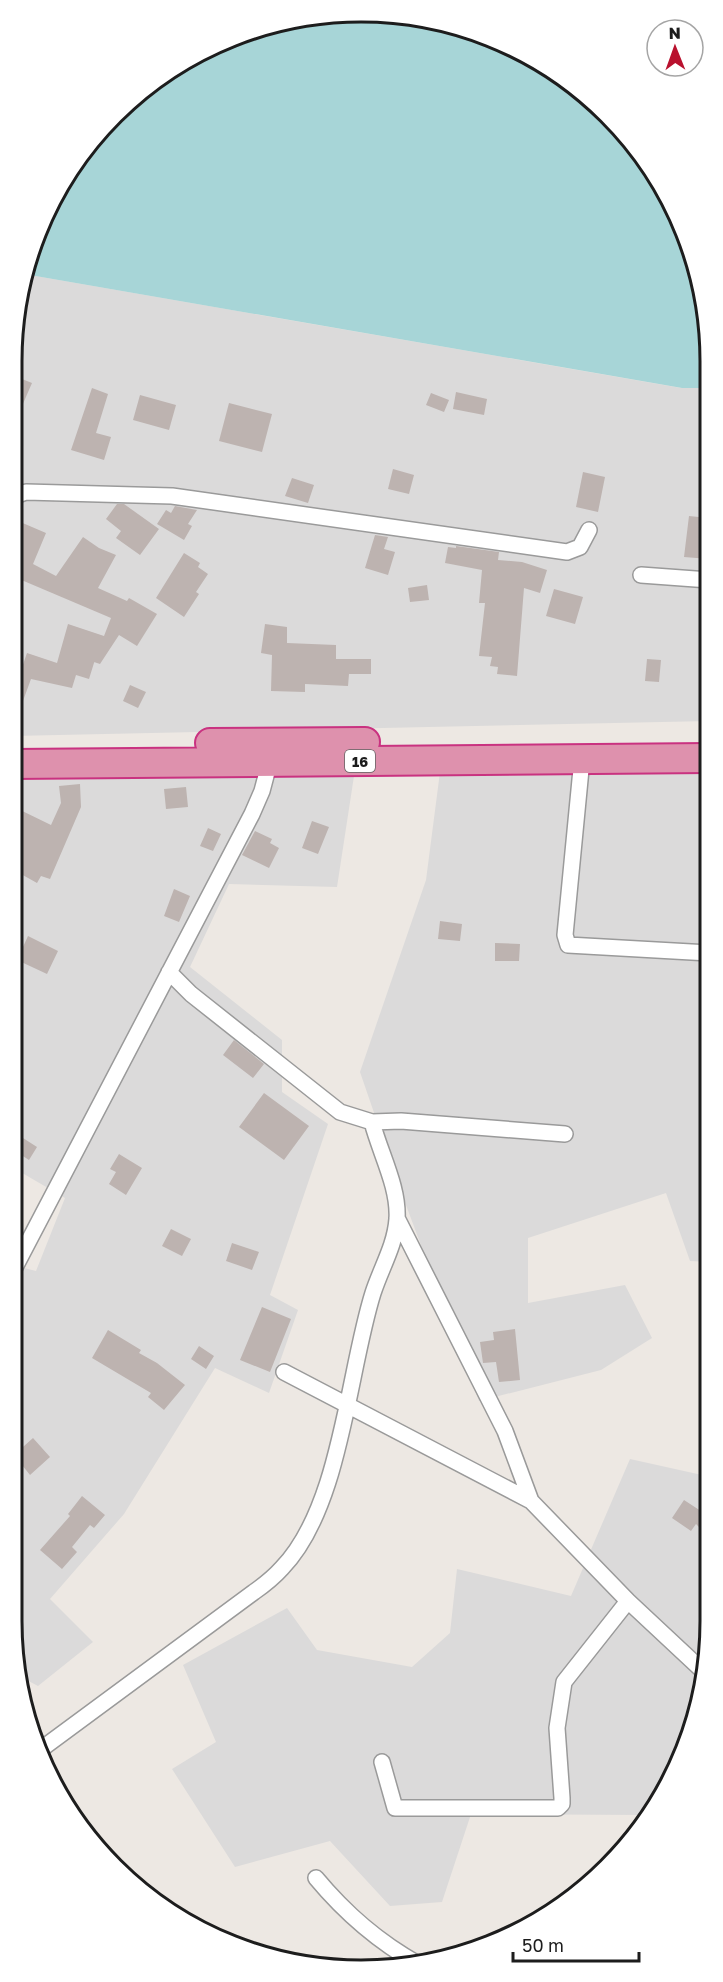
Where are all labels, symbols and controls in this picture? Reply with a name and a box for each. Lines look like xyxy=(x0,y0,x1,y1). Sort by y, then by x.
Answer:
north arrow xyxy=(645,18,705,78)
text: N xyxy=(668,23,681,43)
road number: 16 xyxy=(345,750,375,772)
scale bar xyxy=(513,1925,639,1963)
text: 50 m xyxy=(522,1934,564,1956)

